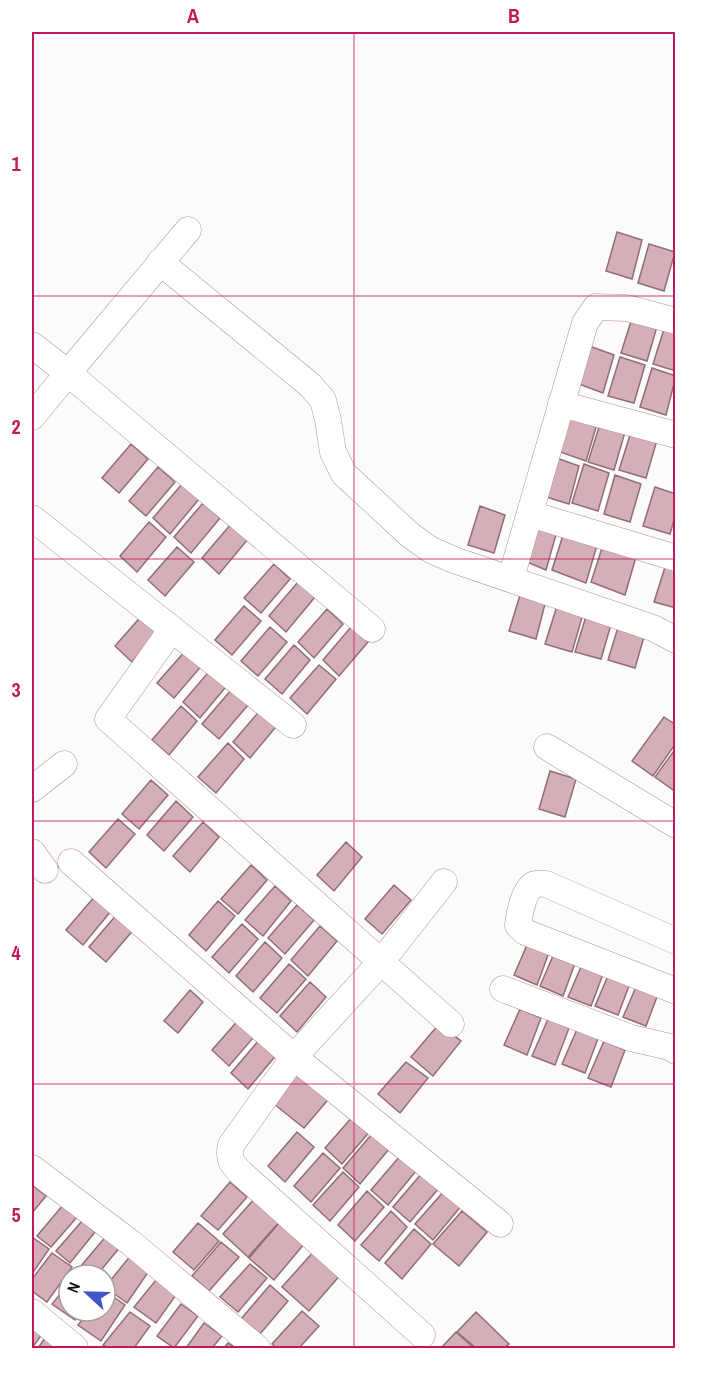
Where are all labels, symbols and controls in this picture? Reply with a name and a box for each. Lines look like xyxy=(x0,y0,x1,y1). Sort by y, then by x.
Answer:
text: A xyxy=(187,2,199,29)
text: B xyxy=(508,2,520,29)
text: 1 xyxy=(11,150,21,177)
text: 2 xyxy=(11,413,21,440)
text: 3 xyxy=(11,676,21,703)
text: 4 xyxy=(11,939,21,966)
text: 5 xyxy=(11,1201,21,1228)
north arrow xyxy=(57,1263,117,1323)
text: N xyxy=(61,1279,85,1296)

